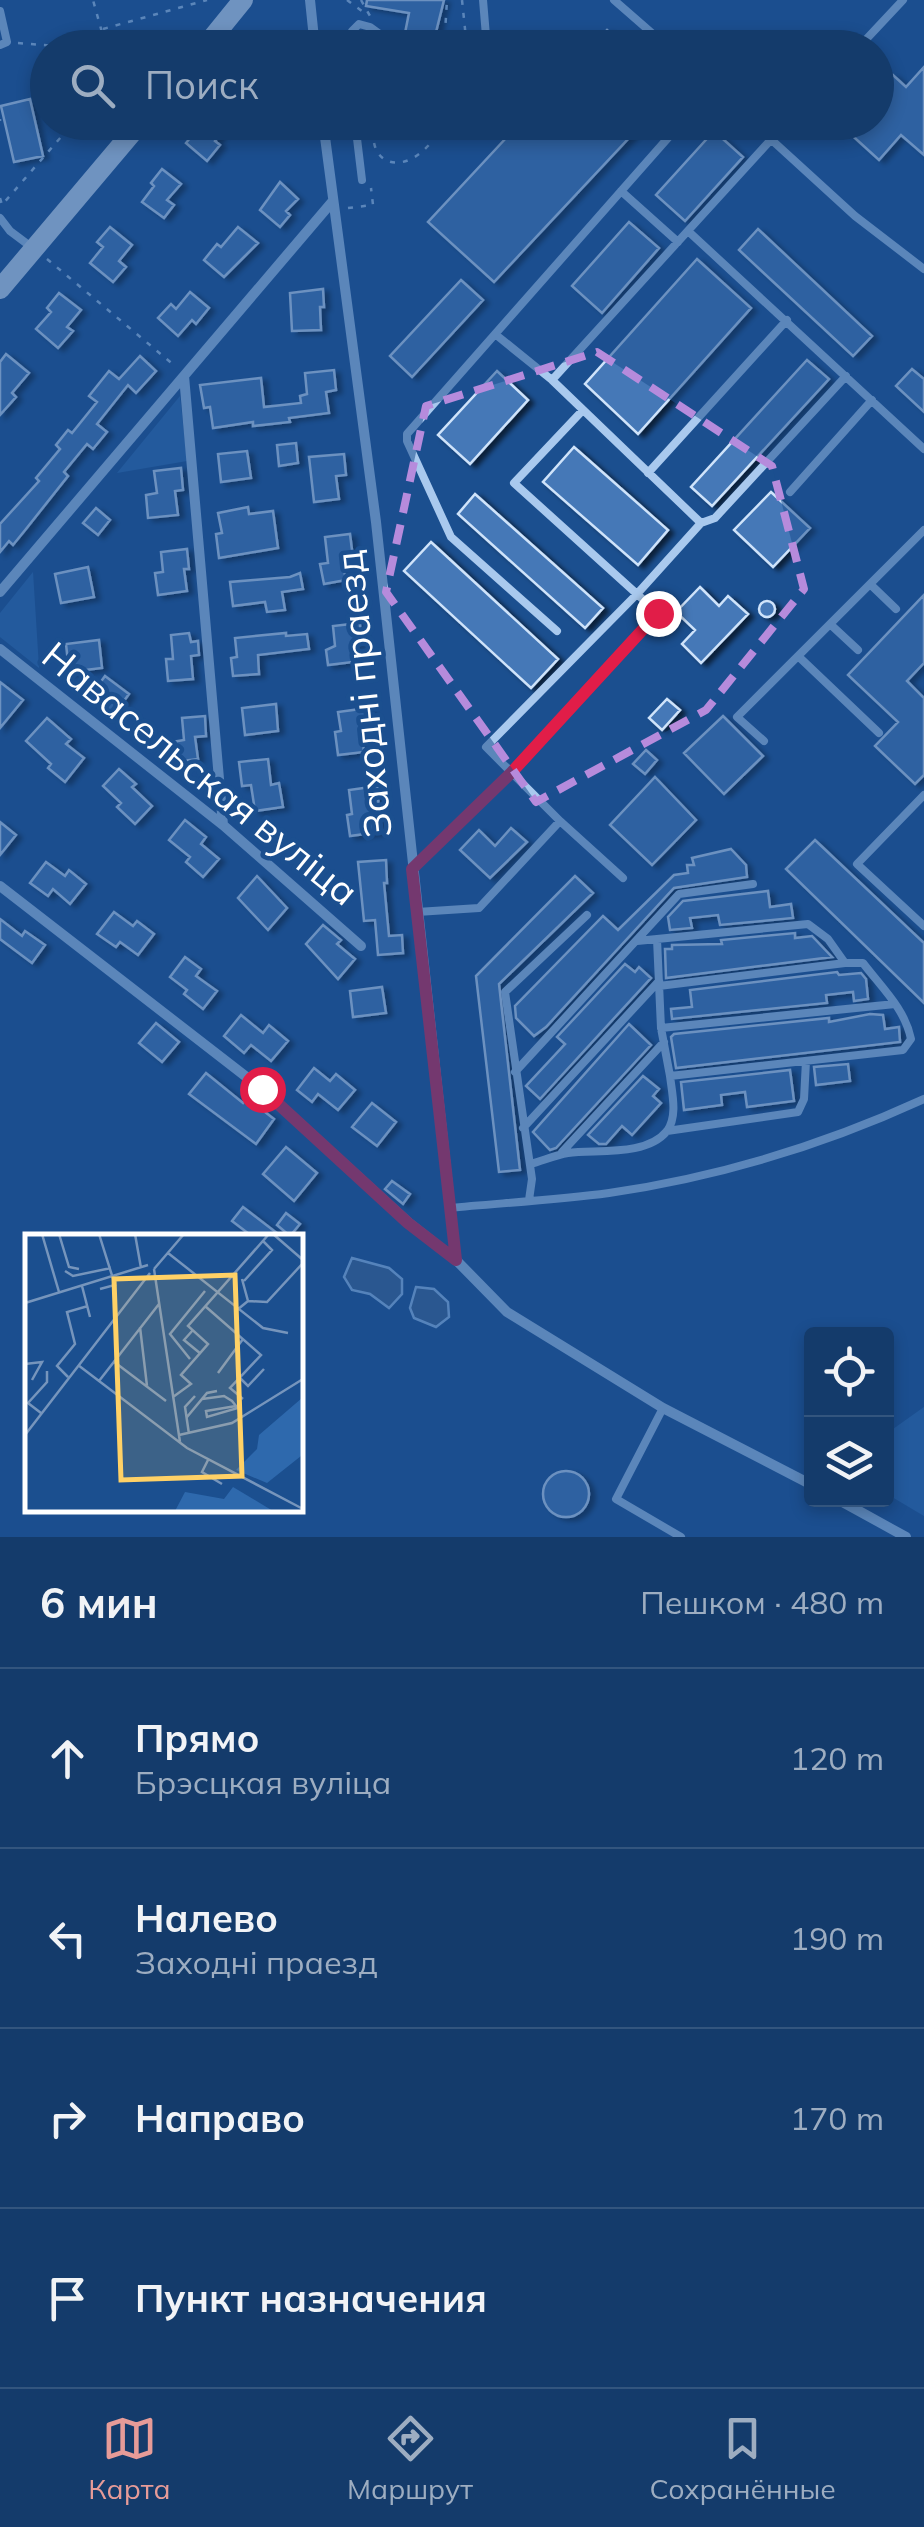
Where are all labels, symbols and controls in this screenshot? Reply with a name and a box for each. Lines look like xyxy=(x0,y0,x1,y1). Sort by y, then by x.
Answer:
search box xyxy=(30,30,894,140)
icon: search xyxy=(65,58,120,113)
text: Поиск xyxy=(145,61,258,109)
street label: Заходні праезд xyxy=(324,548,402,840)
route end xyxy=(636,591,682,637)
street label: Навасельская вуліца xyxy=(33,631,368,915)
route start xyxy=(240,1067,286,1113)
inset map xyxy=(25,1234,302,1512)
map controls xyxy=(804,1327,894,1507)
button: locate xyxy=(804,1327,894,1417)
button: layers xyxy=(804,1417,894,1507)
text: 6 мин xyxy=(40,1576,158,1629)
text: Пешком · 480 m xyxy=(640,1582,884,1622)
text: Прямо xyxy=(135,1714,260,1762)
icon: ahead xyxy=(40,1731,95,1786)
text: 120 m xyxy=(790,1738,884,1778)
text: Брэсцкая вуліца xyxy=(135,1762,391,1802)
text: Налево xyxy=(135,1894,278,1942)
icon: left xyxy=(40,1911,95,1966)
text: 190 m xyxy=(790,1918,884,1958)
text: Заходні праезд xyxy=(135,1942,378,1982)
icon: right xyxy=(40,2091,95,2146)
text: Направо xyxy=(135,2094,305,2142)
text: 170 m xyxy=(790,2098,884,2138)
icon: arrive xyxy=(40,2271,95,2326)
text: Пункт назначения xyxy=(135,2274,487,2322)
tab: Карта xyxy=(88,2411,171,2506)
tab: Маршрут xyxy=(347,2411,473,2506)
tab: Сохранённые xyxy=(649,2411,836,2506)

